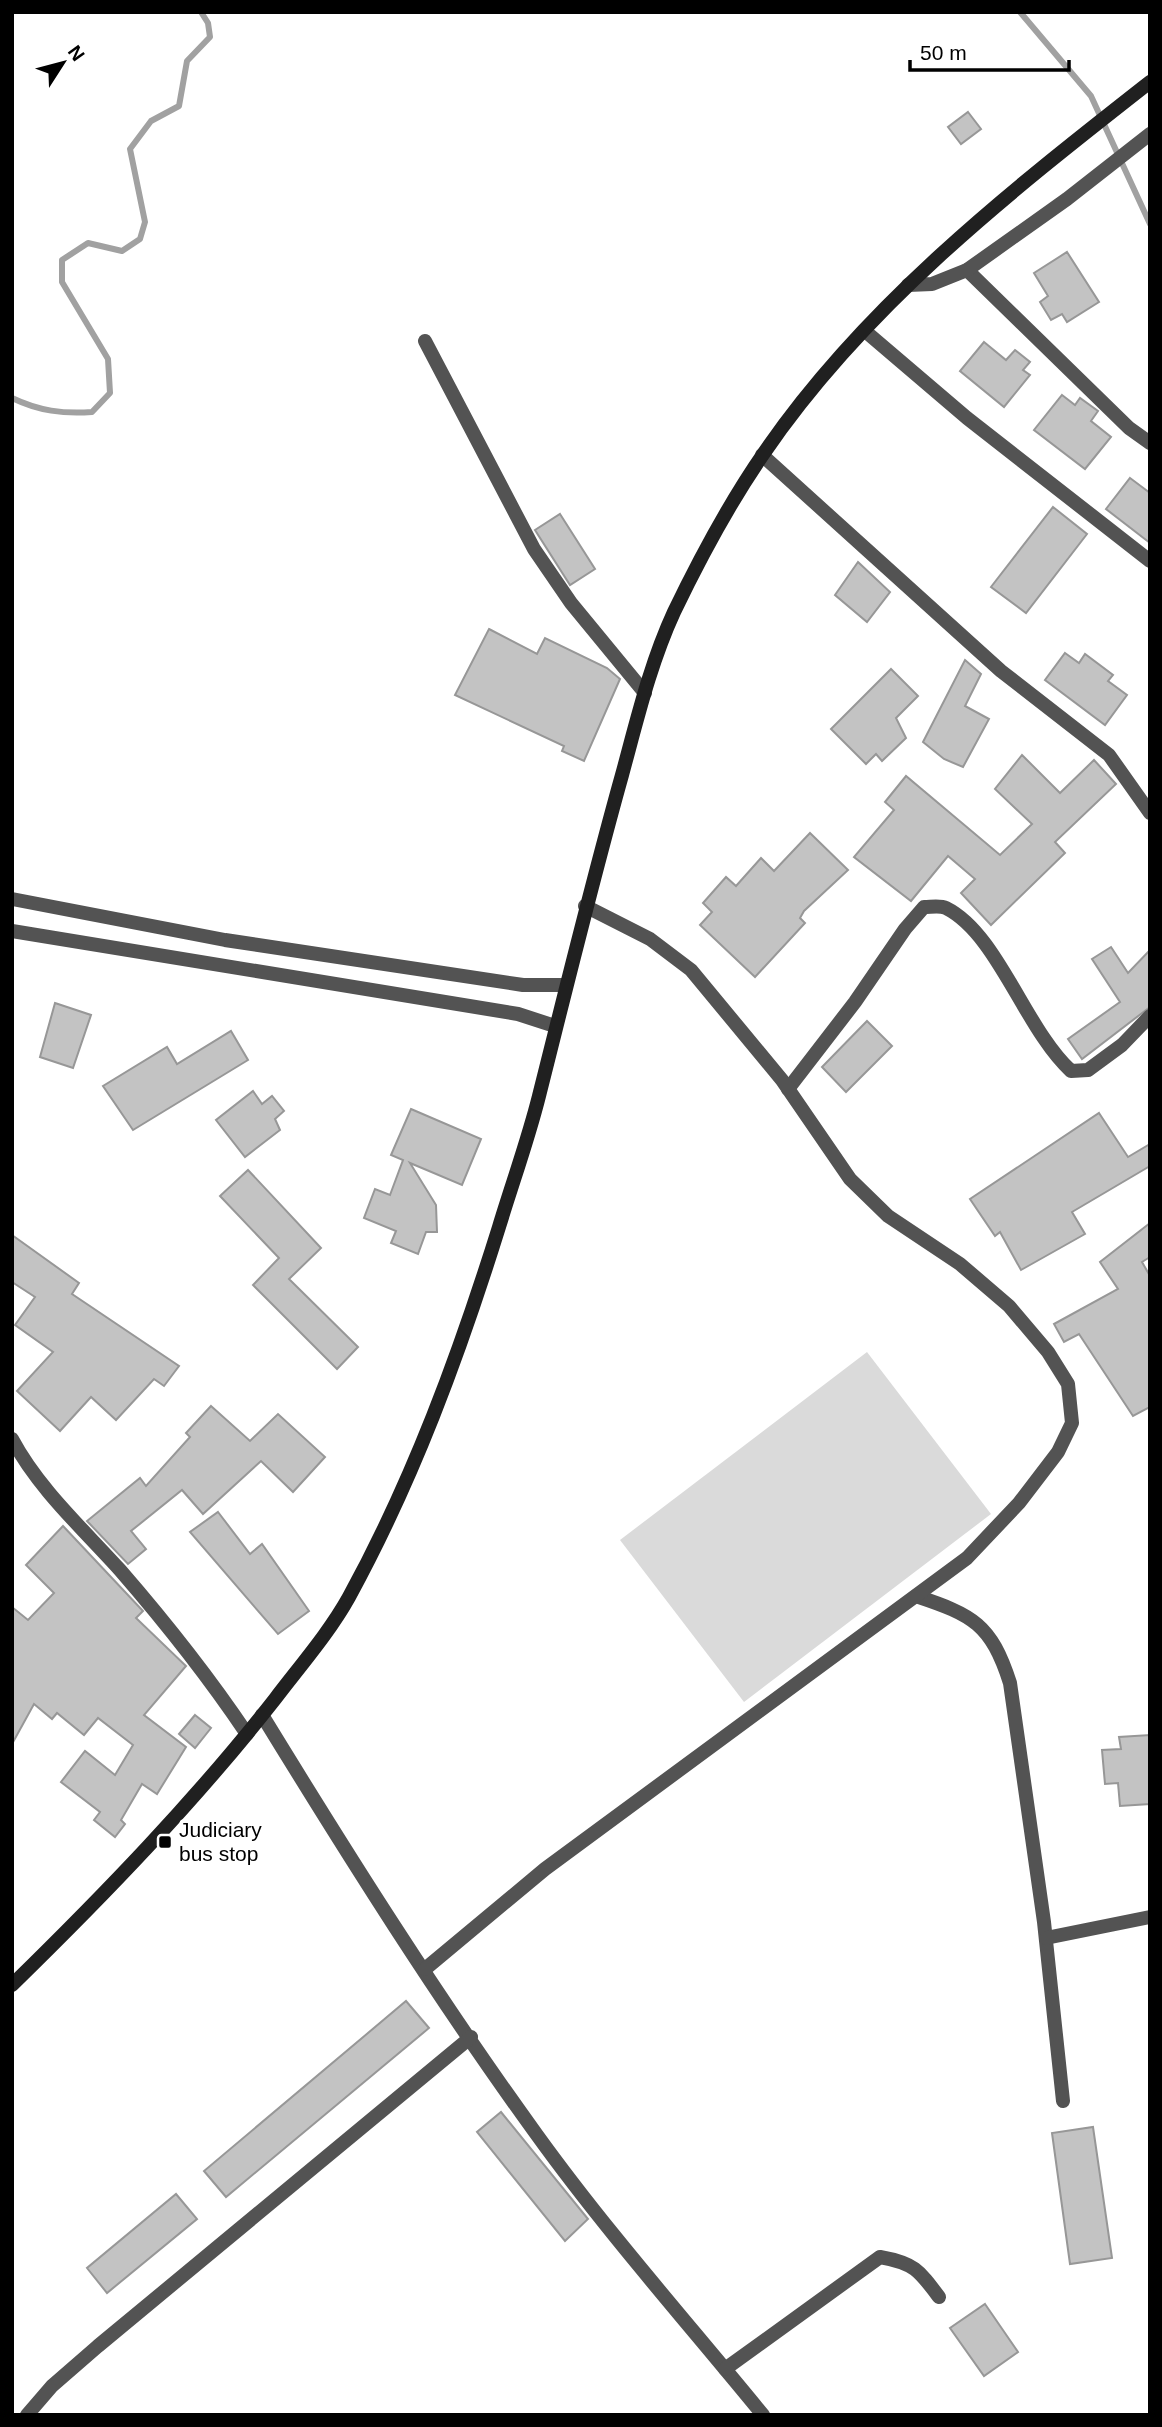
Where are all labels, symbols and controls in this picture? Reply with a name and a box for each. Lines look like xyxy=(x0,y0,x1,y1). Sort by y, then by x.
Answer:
north arrow xyxy=(28,28,98,98)
scale bar xyxy=(910,28,1069,72)
text: 50 m xyxy=(920,41,967,64)
text: N xyxy=(64,42,89,65)
place label: Judiciary bus stop xyxy=(179,1818,262,1865)
marker: Judiciary bus stop xyxy=(157,1834,173,1850)

